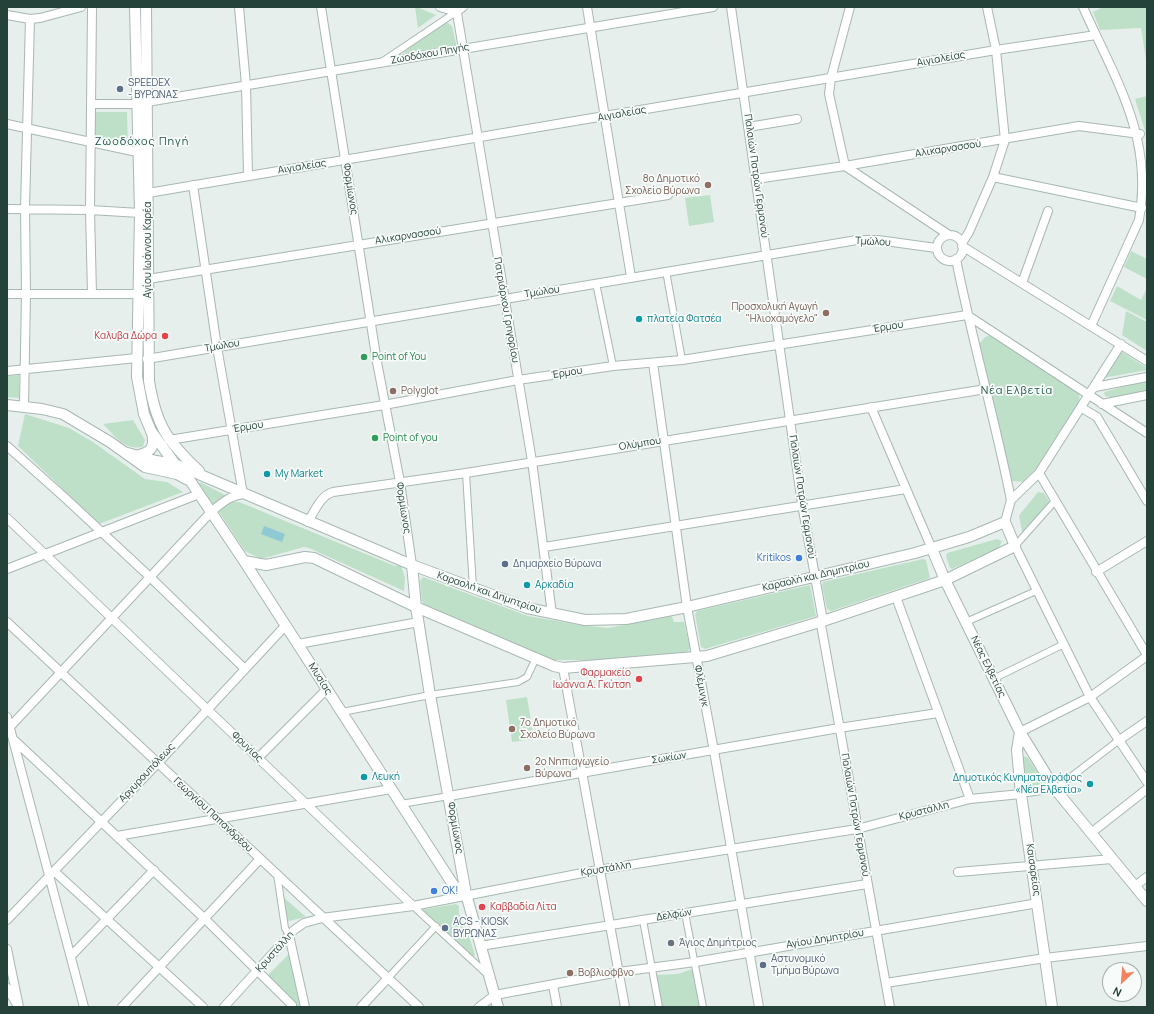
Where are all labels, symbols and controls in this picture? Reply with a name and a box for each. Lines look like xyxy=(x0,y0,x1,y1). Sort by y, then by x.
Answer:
street label: Ζωοδόχου Πηγής xyxy=(390,41,470,67)
street label: Αιγιαλείας xyxy=(916,49,966,69)
place label: SPEEDEX - ΒΥΡΩΝΑΣ xyxy=(128,77,179,100)
marker: SPEEDEX - ΒΥΡΩΝΑΣ xyxy=(115,84,125,94)
street label: Αιγιαλείας xyxy=(597,104,647,124)
street label: Παλαιών Πατρών Γερμανού xyxy=(741,113,771,239)
district label: Ζωοδόχος Πηγή xyxy=(95,135,189,149)
street label: Αλικαρνασσού xyxy=(914,138,982,160)
street label: Αιγιαλείας xyxy=(277,157,327,177)
street label: Φορμίωνος xyxy=(340,162,360,216)
place label: 8ο Δημοτικό Σχολείο Βύρωνα xyxy=(625,173,700,196)
marker: 8ο Δημοτικό Σχολείο Βύρωνα xyxy=(703,180,713,190)
street label: Αγίου Ιωάννου Καρέα xyxy=(142,202,154,298)
street label: Αλικαρνασσού xyxy=(374,225,442,247)
street label: Τμώλου xyxy=(855,235,891,249)
street label: Πατριάρχου Γρηγορίου xyxy=(491,256,521,364)
street label: Τμώλου xyxy=(523,283,561,301)
place label: Προσχολική Αγωγή "Ηλιοχαμόγελο" xyxy=(731,301,818,324)
marker: Προσχολική Αγωγή "Ηλιοχαμόγελο" xyxy=(821,308,831,318)
place label: πλατεία Φατσέα xyxy=(647,313,721,325)
marker: πλατεία Φατσέα xyxy=(634,314,644,324)
street label: Έρμου xyxy=(872,319,904,335)
place label: Καλυβα Δώρα xyxy=(94,330,157,342)
marker: Καλυβα Δώρα xyxy=(160,331,170,341)
street label: Τμώλου xyxy=(203,337,241,355)
place label: Point of You xyxy=(372,351,426,363)
marker: Point of You xyxy=(359,352,369,362)
street label: Έρμου xyxy=(551,365,583,381)
district label: Νέα Ελβετία xyxy=(981,384,1053,398)
place label: Polyglot xyxy=(401,385,439,397)
marker: Polyglot xyxy=(388,386,398,396)
street label: Έρμου xyxy=(232,419,264,435)
place label: Point of you xyxy=(383,432,438,444)
marker: Point of you xyxy=(370,433,380,443)
street label: Παλαιών Πατρών Γερμανού xyxy=(786,434,818,560)
street label: Ολύμπου xyxy=(618,435,662,453)
place label: My Market xyxy=(275,468,323,480)
marker: My Market xyxy=(262,469,272,479)
street label: Φορμίωνος xyxy=(393,481,413,535)
place label: Kritikos xyxy=(757,552,791,564)
marker: Kritikos xyxy=(794,553,804,563)
place label: Δημαρχείο Βύρωνα xyxy=(513,558,601,570)
street label: Καραολή και Δημητρίου xyxy=(761,558,871,594)
marker: Δημαρχείο Βύρωνα xyxy=(500,559,510,569)
street label: Καραολή και Δημητρίου xyxy=(435,570,543,616)
place label: Αρκαδία xyxy=(535,579,574,591)
marker: Αρκαδία xyxy=(522,580,532,590)
street label: Νέας Ελβετίας xyxy=(968,634,1008,700)
street label: Μυσίας xyxy=(306,661,334,697)
street label: Φλέμινγκ xyxy=(691,664,711,708)
place label: Φαρμακείο Ιωάννα Α. Γκύτση xyxy=(553,667,631,690)
marker: Φαρμακείο Ιωάννα Α. Γκύτση xyxy=(634,674,644,684)
place label: 7ο Δημοτικό Σχολείο Βύρωνα xyxy=(520,717,595,740)
marker: 7ο Δημοτικό Σχολείο Βύρωνα xyxy=(507,724,517,734)
street label: Φρυγίας xyxy=(229,729,265,765)
street label: Αργυρουπόλεως xyxy=(117,741,177,805)
street label: Σωκίων xyxy=(651,749,687,767)
street label: Παλαιών Πατρών Γερμανού xyxy=(838,752,872,878)
place label: 2ο Νηπιαγωγείο Βύρωνα xyxy=(535,756,609,780)
marker: 2ο Νηπιαγωγείο Βύρωνα xyxy=(522,763,532,773)
place label: Λευκή xyxy=(372,771,400,783)
marker: Λευκή xyxy=(359,772,369,782)
place label: Δημοτικός Κινηματογράφος «Νέα Ελβετία» xyxy=(953,772,1082,796)
street label: Γεωργίου Παπανδρέου xyxy=(171,775,255,855)
marker: Δημοτικός Κινηματογράφος «Νέα Ελβετία» xyxy=(1085,779,1095,789)
street label: Κρυστάλλη xyxy=(898,799,950,823)
street label: Φορμίωνος xyxy=(445,801,465,855)
street label: Καισαρείας xyxy=(1023,843,1043,897)
street label: Κρυστάλλη xyxy=(580,859,632,879)
place label: OK! xyxy=(442,885,458,897)
marker: OK! xyxy=(429,886,439,896)
place label: Καββαδία Λίτα xyxy=(490,901,557,913)
marker: Καββαδία Λίτα xyxy=(477,902,487,912)
street label: Δελφών xyxy=(655,906,693,924)
place label: ACS - KIOSK ΒΥΡΩΝΑΣ xyxy=(453,916,509,940)
marker: ACS - KIOSK ΒΥΡΩΝΑΣ xyxy=(440,923,450,933)
street label: Αγίου Δημητρίου xyxy=(785,927,865,951)
street label: Κρυστάλλη xyxy=(253,929,297,975)
place label: Άγιος Δημήτριος xyxy=(679,937,757,949)
marker: Άγιος Δημήτριος xyxy=(666,938,676,948)
place label: Αστυνομικό Τμήμα Βύρωνα xyxy=(771,953,839,976)
marker: Αστυνομικό Τμήμα Βύρωνα xyxy=(758,960,768,970)
north arrow xyxy=(1102,962,1142,1002)
place label: Βοβλιοφβνο xyxy=(578,967,634,979)
marker: Βοβλιοφβνο xyxy=(565,968,575,978)
text: N xyxy=(1110,984,1124,1001)

